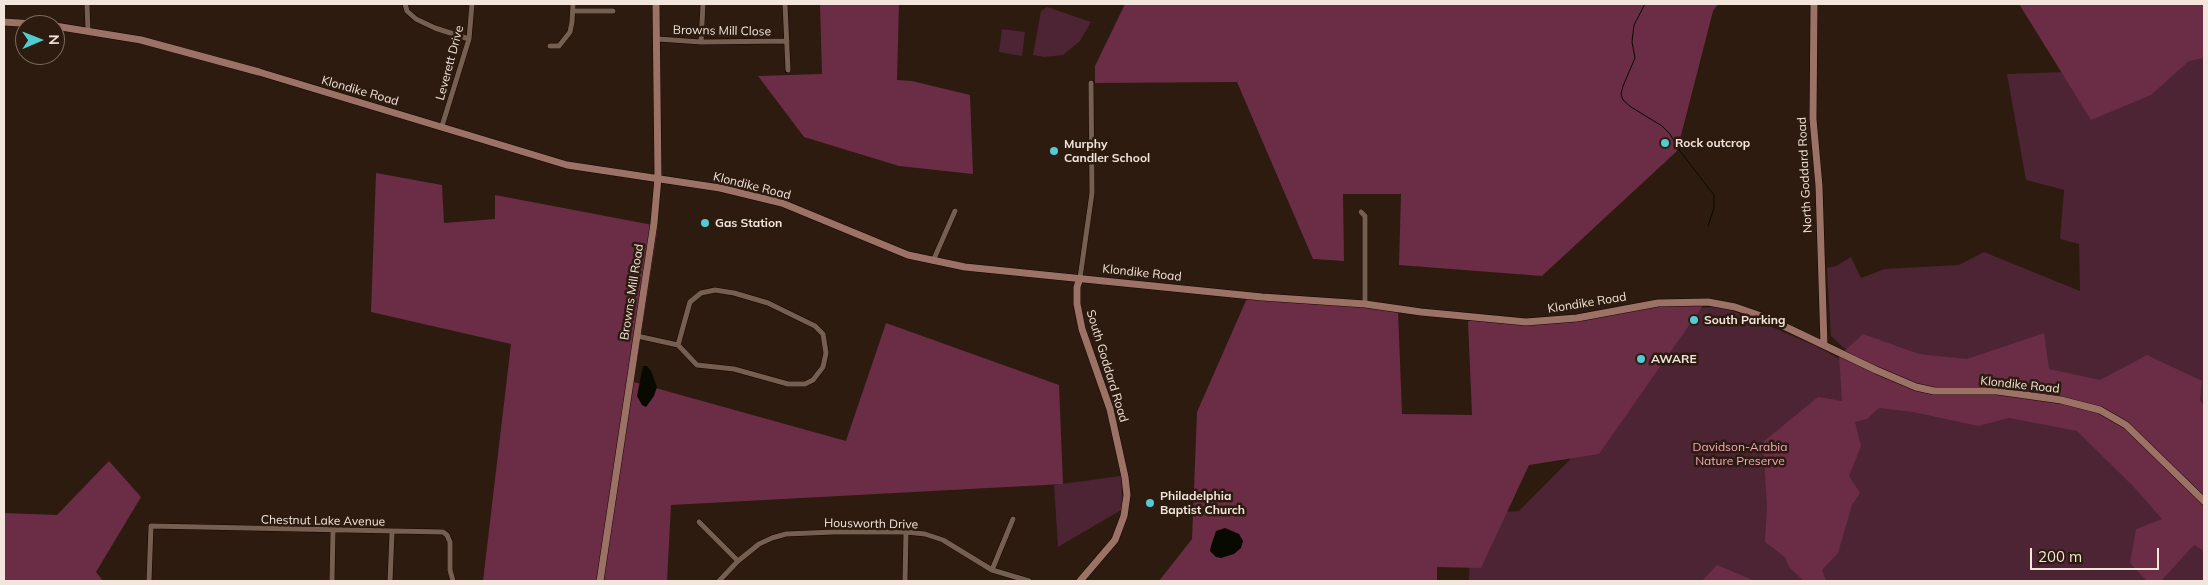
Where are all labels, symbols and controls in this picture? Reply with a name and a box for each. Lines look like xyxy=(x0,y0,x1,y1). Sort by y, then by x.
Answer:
north arrow xyxy=(15,15,65,65)
street label: Browns Mill Close xyxy=(673,23,771,39)
street label: Leverett Drive xyxy=(433,24,467,102)
text: N xyxy=(45,34,63,45)
street label: Klondike Road xyxy=(320,73,400,109)
street label: North Goddard Road xyxy=(1795,117,1815,233)
place label: Rock outcrop xyxy=(1675,136,1750,150)
place label: Murphy Candler School xyxy=(1064,137,1150,165)
marker: Rock outcrop xyxy=(1659,137,1671,149)
marker: Murphy Candler School xyxy=(1048,145,1060,157)
street label: Klondike Road xyxy=(712,169,792,203)
place label: Gas Station xyxy=(715,216,782,230)
marker: Gas Station xyxy=(699,217,711,229)
street label: Browns Mill Road xyxy=(617,243,647,341)
street label: Klondike Road xyxy=(1102,262,1182,284)
street label: Klondike Road xyxy=(1547,290,1627,316)
street label: South Goddard Road xyxy=(1083,308,1131,424)
place label: South Parking xyxy=(1704,313,1785,327)
marker: South Parking xyxy=(1688,314,1700,326)
place label: AWARE xyxy=(1651,352,1697,366)
marker: AWARE xyxy=(1635,353,1647,365)
street label: Klondike Road xyxy=(1980,374,2060,396)
park label: Davidson-Arabia Nature Preserve xyxy=(1693,440,1787,468)
place label: Philadelphia Baptist Church xyxy=(1160,489,1245,517)
marker: Philadelphia Baptist Church xyxy=(1144,497,1156,509)
street label: Chestnut Lake Avenue xyxy=(261,513,385,529)
street label: Housworth Drive xyxy=(824,516,918,532)
scale bar xyxy=(2033,538,2162,570)
text: 200 m xyxy=(2038,547,2082,566)

